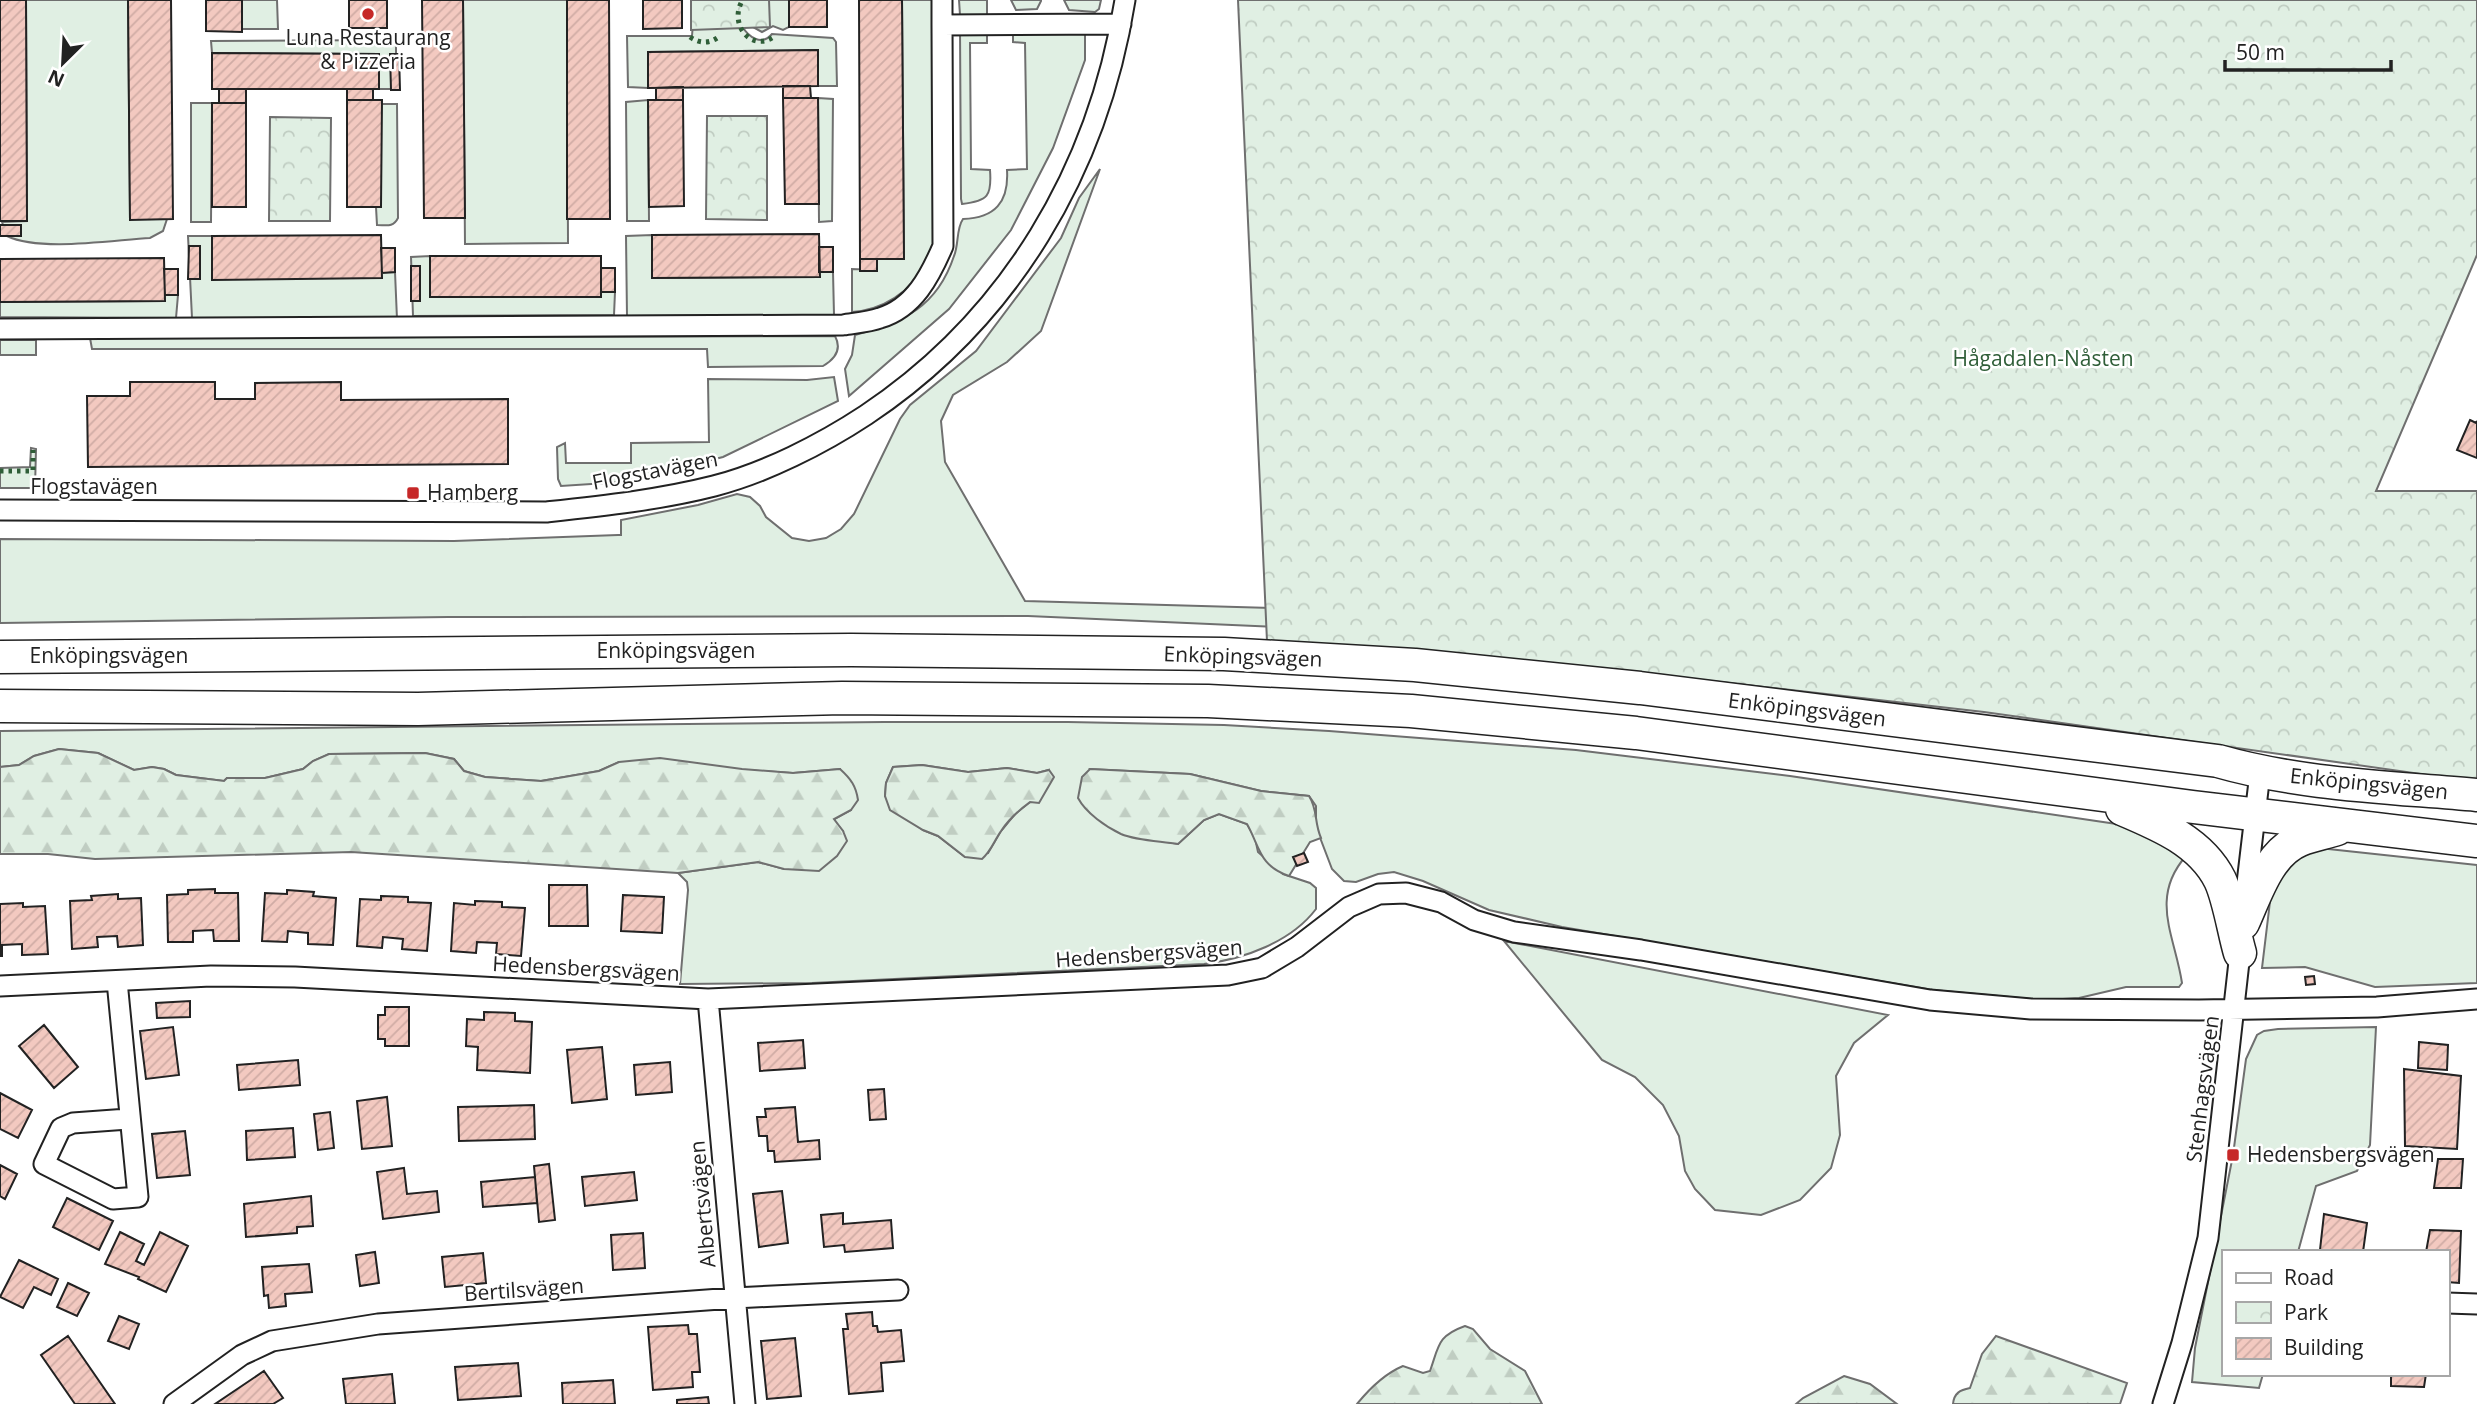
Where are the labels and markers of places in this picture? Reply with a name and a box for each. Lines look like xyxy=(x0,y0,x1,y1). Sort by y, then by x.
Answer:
marker: Luna Restaurang & Pizzeria xyxy=(360,6,376,22)
place label: Luna Restaurang & Pizzeria xyxy=(285,23,451,75)
place label: Hamberg xyxy=(427,478,518,506)
marker: Hamberg xyxy=(405,485,421,501)
place label: Hedensbergsvägen xyxy=(2247,1140,2435,1168)
marker: Hedensbergsvägen xyxy=(2225,1147,2241,1163)

